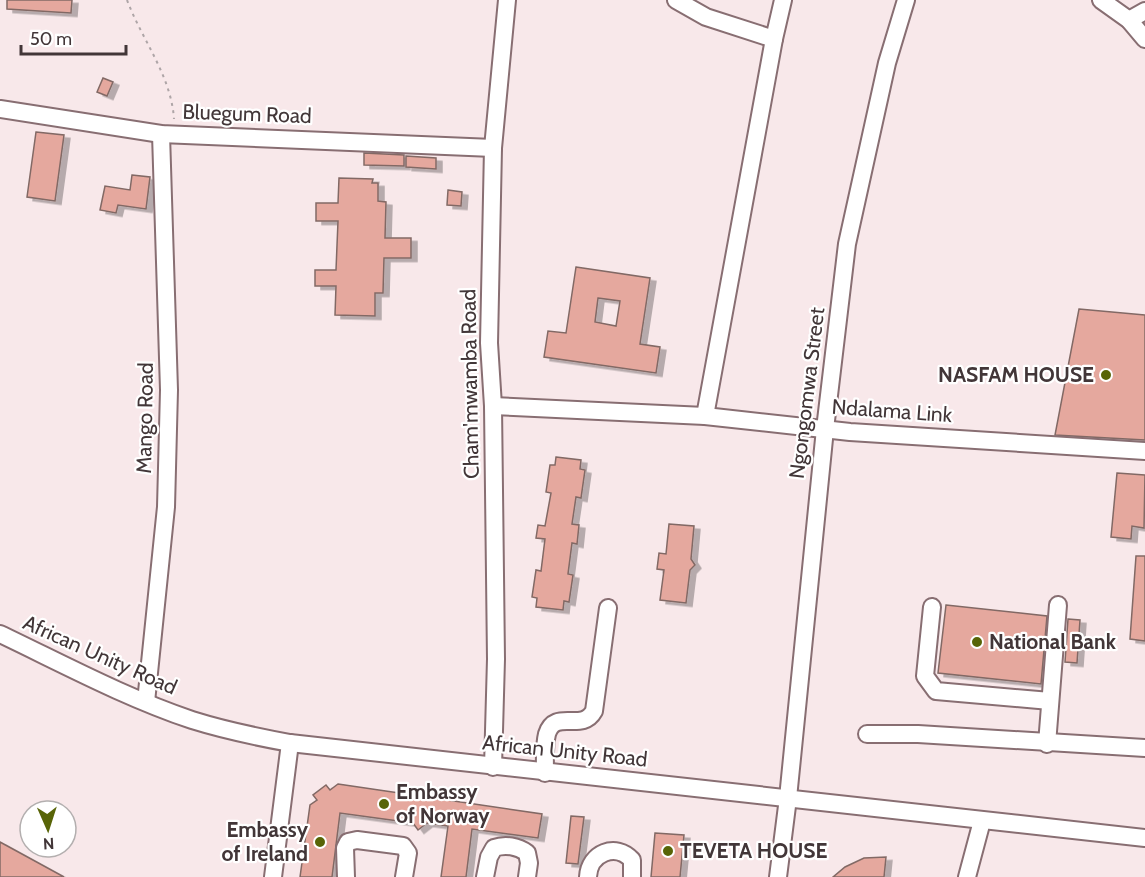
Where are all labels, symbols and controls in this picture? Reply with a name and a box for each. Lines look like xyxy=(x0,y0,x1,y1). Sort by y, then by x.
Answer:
scale bar xyxy=(21,18,126,56)
text: 50 m xyxy=(30,28,72,50)
street label: Bluegum Road xyxy=(182,99,312,128)
street label: Cham'mwamba Road xyxy=(455,289,484,479)
street label: Ngongomwa Street xyxy=(784,306,829,480)
street label: Mango Road xyxy=(131,362,158,474)
place label: NASFAM HOUSE xyxy=(938,362,1094,387)
marker: NASFAM HOUSE xyxy=(1099,368,1113,382)
street label: Ndalama Link xyxy=(831,394,954,427)
street label: African Unity Road xyxy=(19,609,181,700)
place label: National Bank xyxy=(989,629,1117,654)
marker: National Bank xyxy=(970,635,984,649)
street label: African Unity Road xyxy=(481,729,649,772)
place label: Embassy of Norway xyxy=(396,779,490,828)
marker: Embassy of Norway xyxy=(377,797,391,811)
north arrow xyxy=(18,799,78,859)
place label: Embassy of Ireland xyxy=(221,817,309,866)
text: N xyxy=(43,834,55,853)
marker: Embassy of Ireland xyxy=(313,835,327,849)
place label: TEVETA HOUSE xyxy=(680,838,827,863)
marker: TEVETA HOUSE xyxy=(661,844,675,858)

